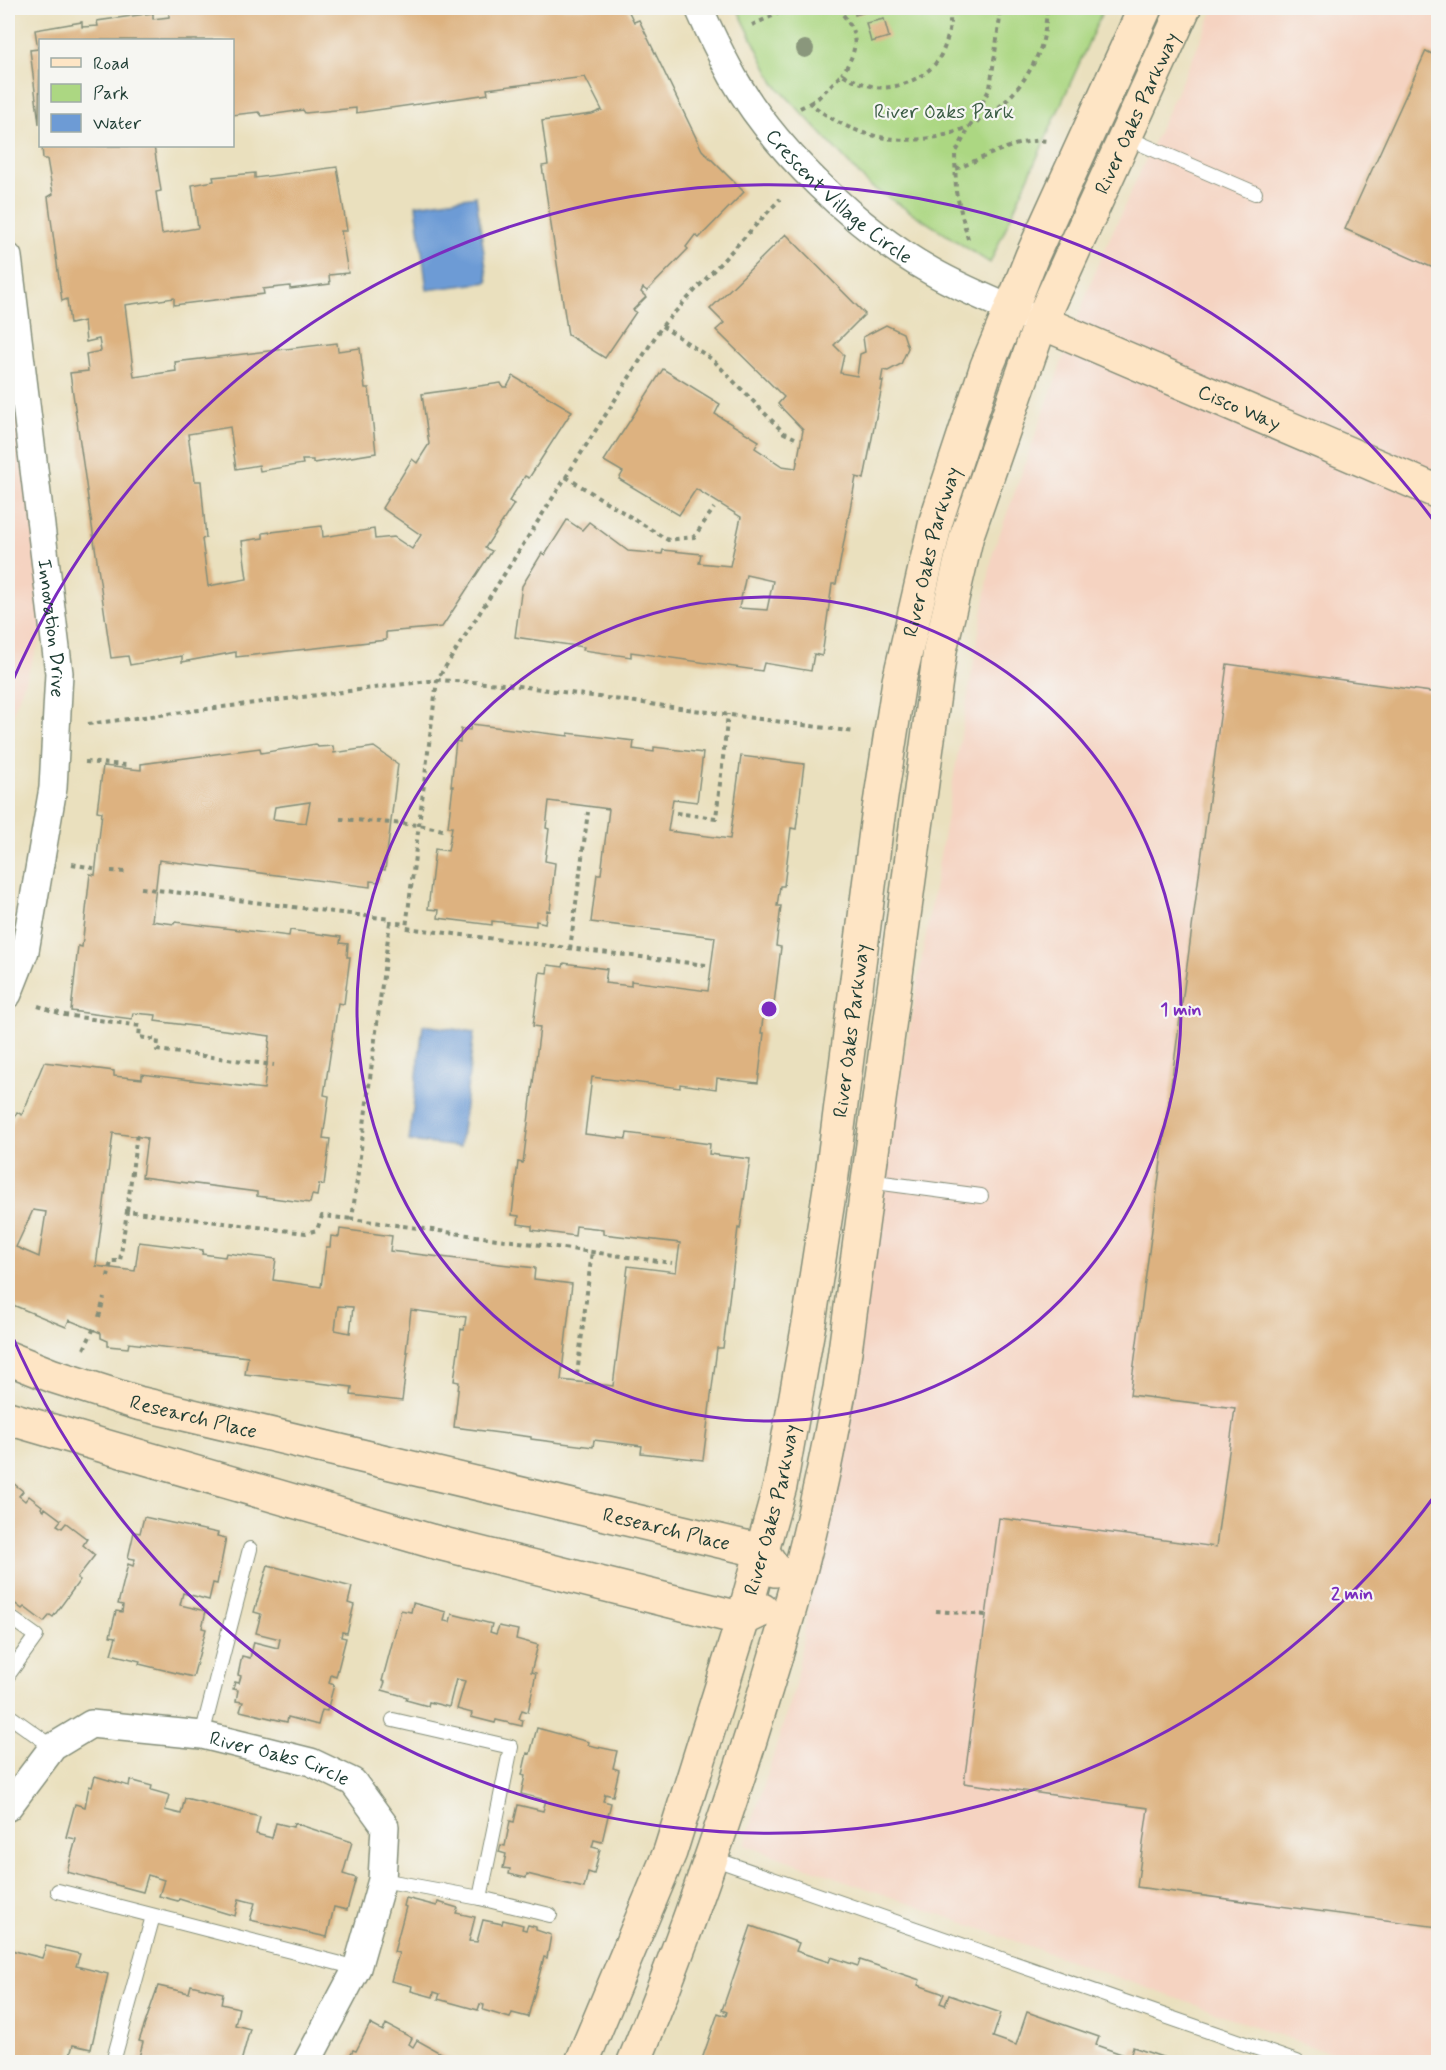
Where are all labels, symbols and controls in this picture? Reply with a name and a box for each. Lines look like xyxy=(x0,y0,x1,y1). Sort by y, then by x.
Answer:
street label: River Oaks Parkway xyxy=(1089,28,1186,199)
legend xyxy=(39,39,234,147)
text: Road xyxy=(93,52,129,76)
text: Park xyxy=(93,82,129,106)
park label: River Oaks Park xyxy=(874,99,1014,126)
text: Water xyxy=(93,112,142,136)
street label: Crescent Village Circle xyxy=(759,124,917,271)
street label: Cisco Way xyxy=(1193,379,1285,438)
street label: River Oaks Parkway xyxy=(898,464,968,640)
street label: Innovation Drive xyxy=(30,558,71,698)
street label: River Oaks Parkway xyxy=(827,942,876,1119)
text: 1 min xyxy=(1160,998,1202,1022)
centre of rings xyxy=(759,999,779,1019)
street label: Research Place xyxy=(126,1389,260,1446)
street label: River Oaks Parkway xyxy=(738,1422,806,1598)
street label: Research Place xyxy=(600,1502,733,1558)
text: 2 min xyxy=(1331,1582,1373,1606)
street label: River Oaks Circle xyxy=(206,1725,354,1793)

